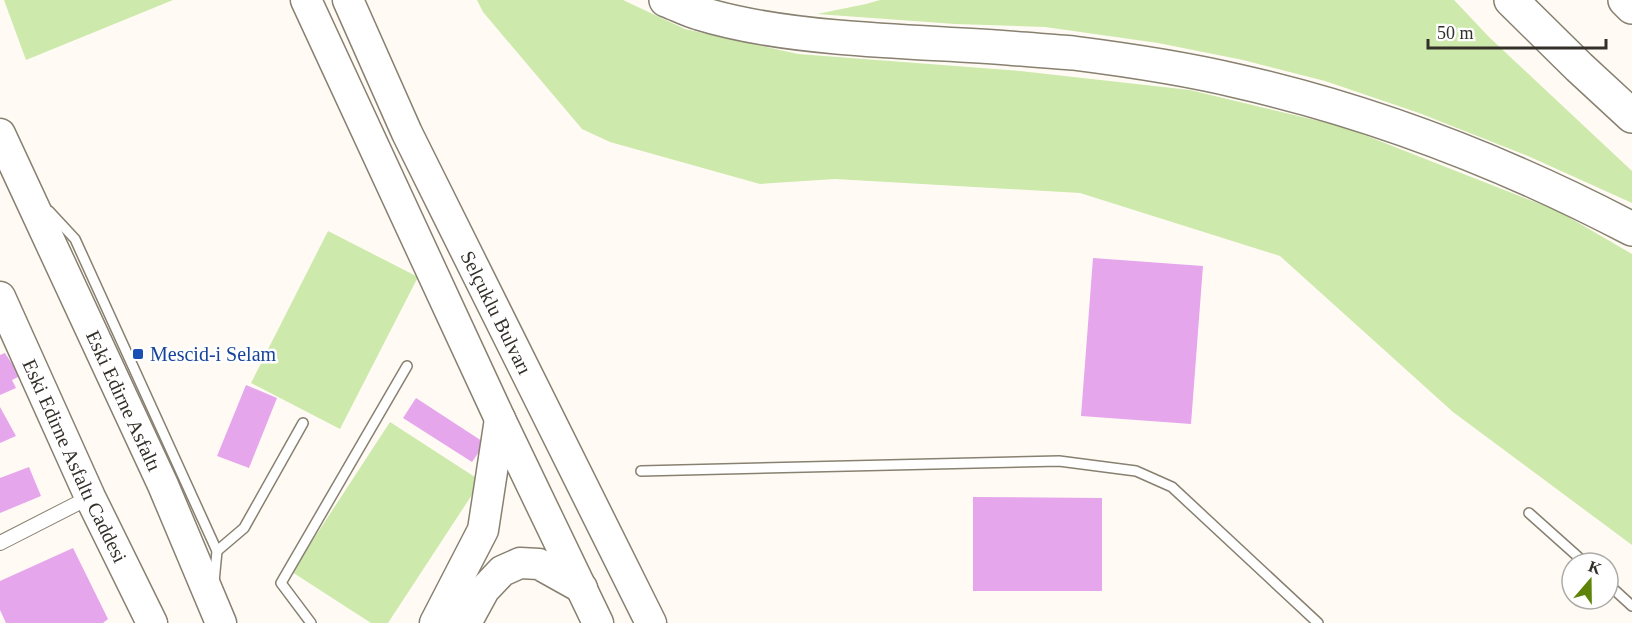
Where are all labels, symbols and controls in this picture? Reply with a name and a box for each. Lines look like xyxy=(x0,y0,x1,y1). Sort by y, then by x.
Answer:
scale bar xyxy=(1428,12,1606,50)
text: 50 m xyxy=(1437,23,1474,43)
street label: Selçuklu Bulvarı xyxy=(456,247,537,378)
street label: Eski Edirne Asfaltı xyxy=(82,327,166,475)
place label: Mescid-i Selam xyxy=(150,343,277,365)
marker: Mescid-i Selam xyxy=(131,347,145,361)
street label: Eski Edirne Asfaltı Caddesi xyxy=(18,355,132,566)
north arrow xyxy=(1560,551,1620,611)
text: K xyxy=(1586,557,1604,578)

